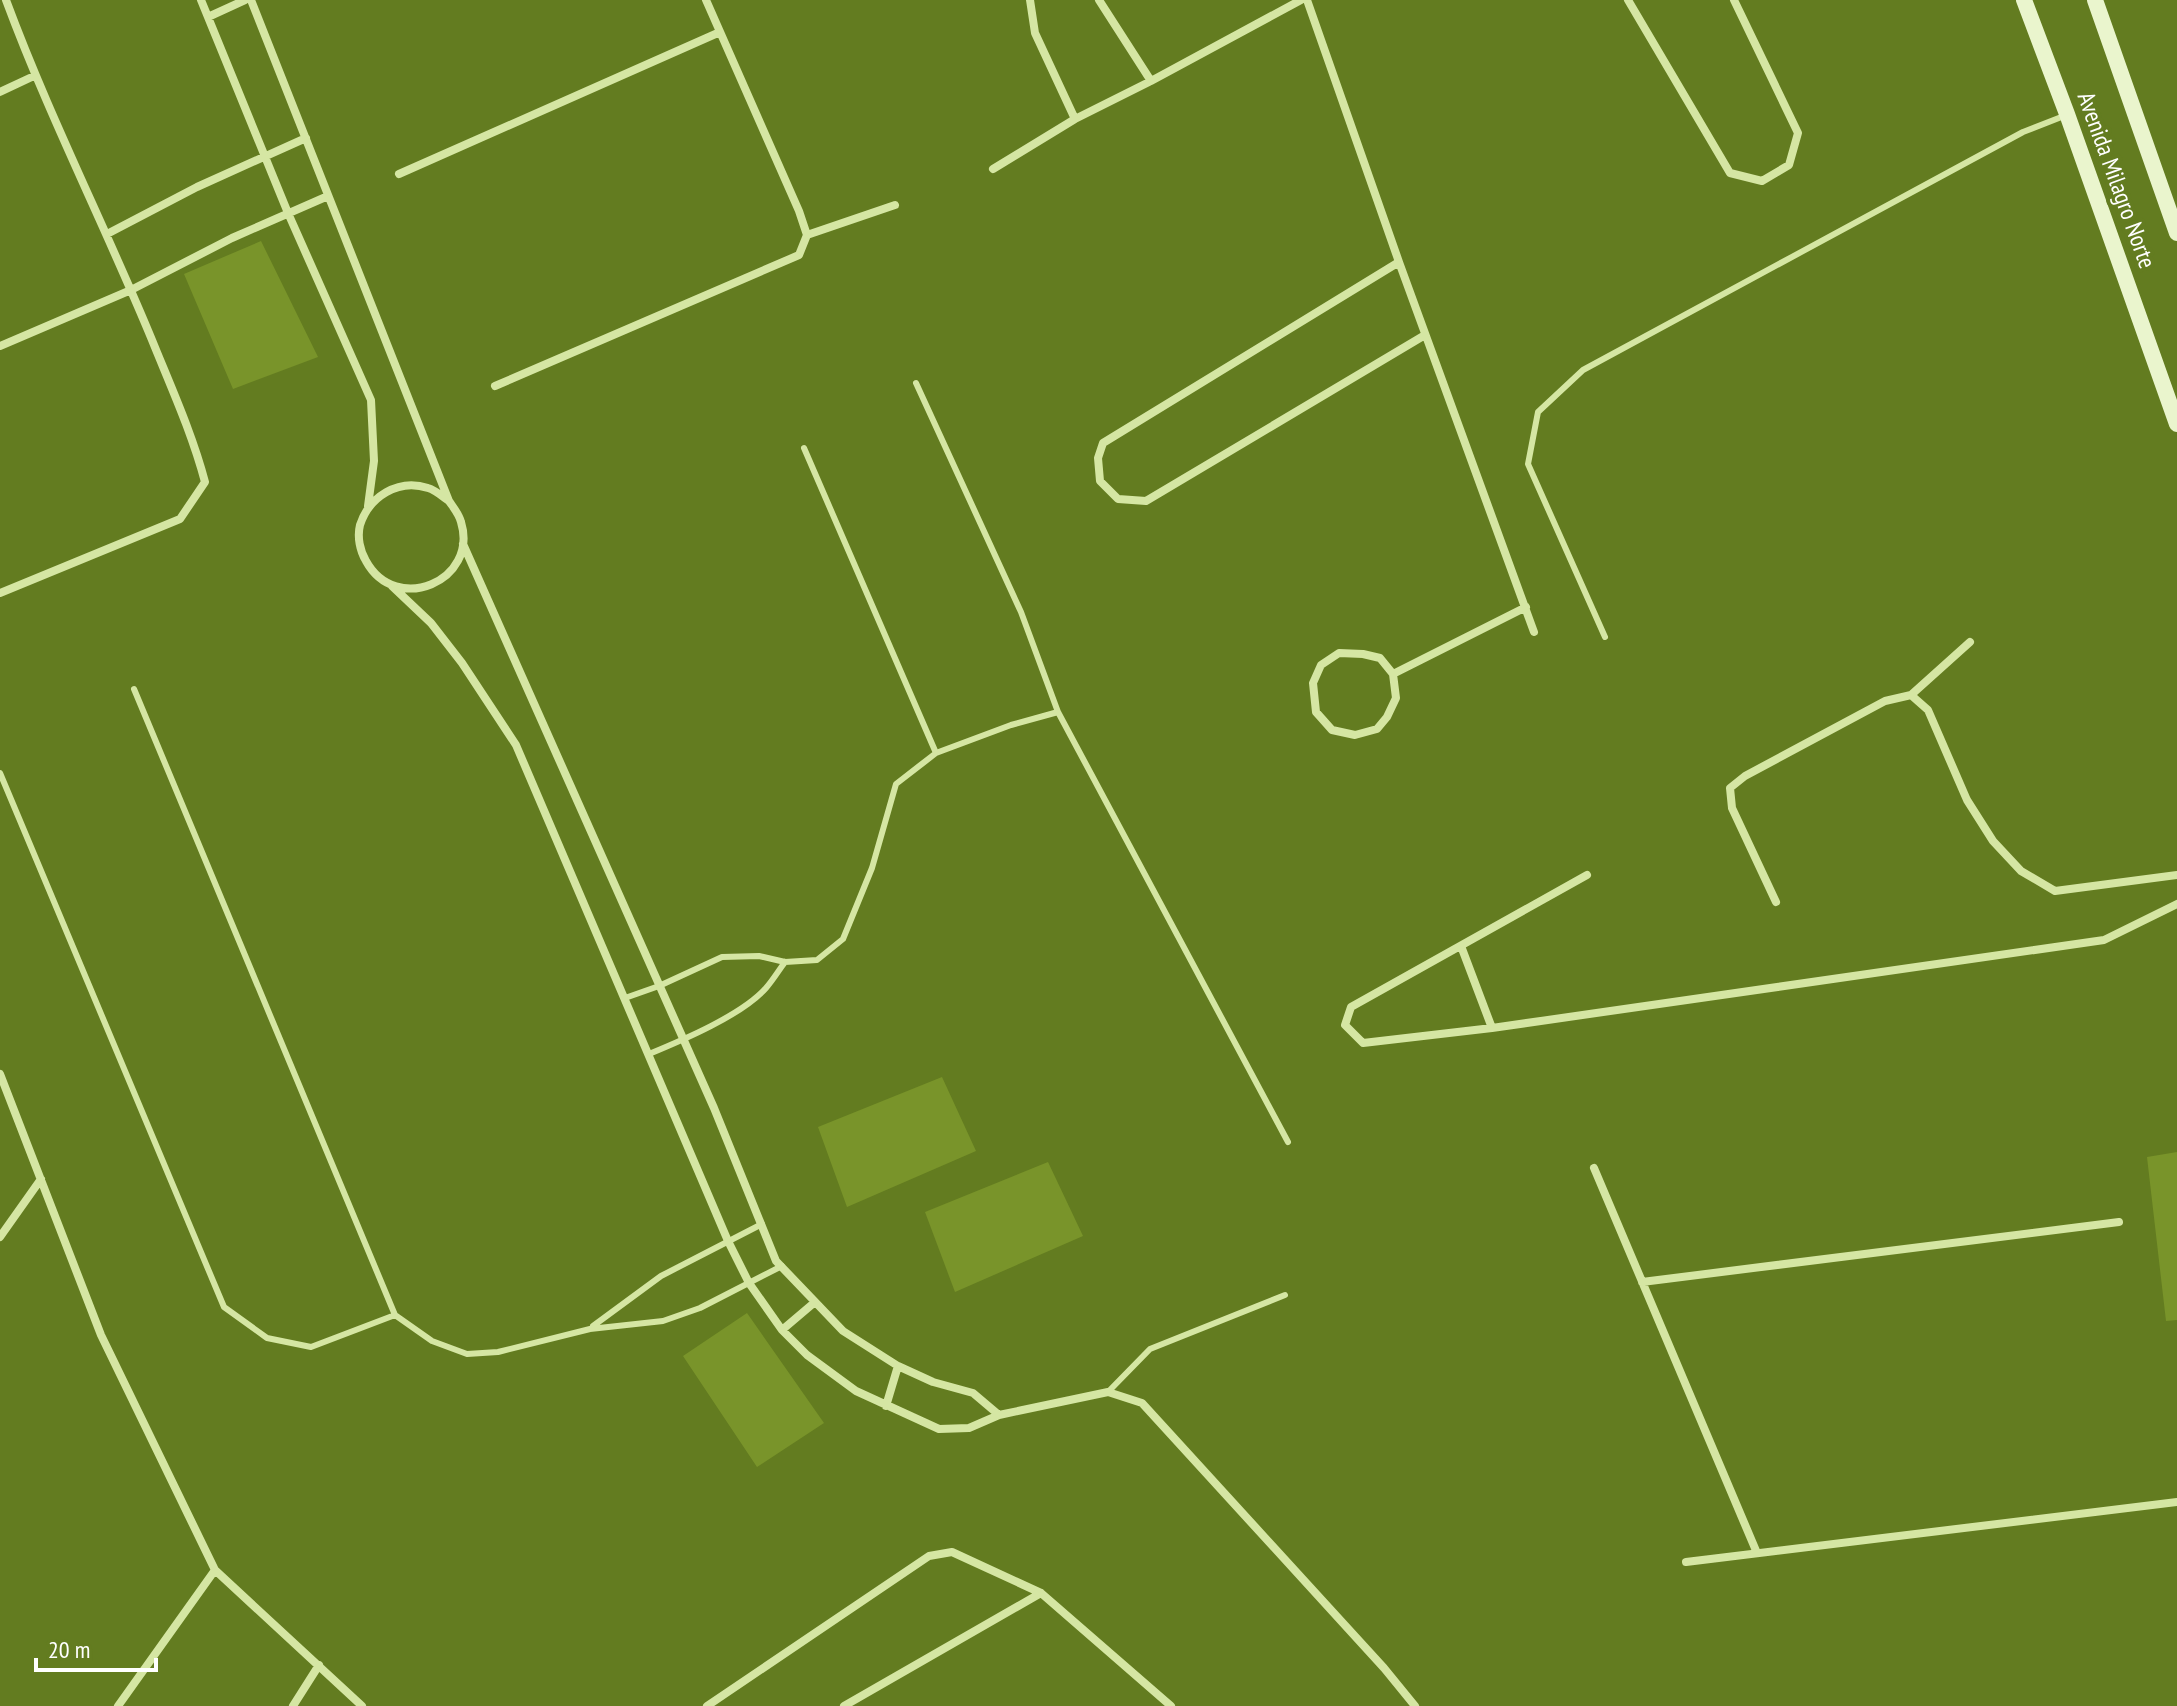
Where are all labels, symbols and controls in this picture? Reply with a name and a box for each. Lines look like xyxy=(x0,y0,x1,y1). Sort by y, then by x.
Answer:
street label: Avenida Milagro Norte xyxy=(2071,88,2163,272)
scale bar xyxy=(36,1622,156,1672)
text: 20 m xyxy=(48,1634,90,1665)

